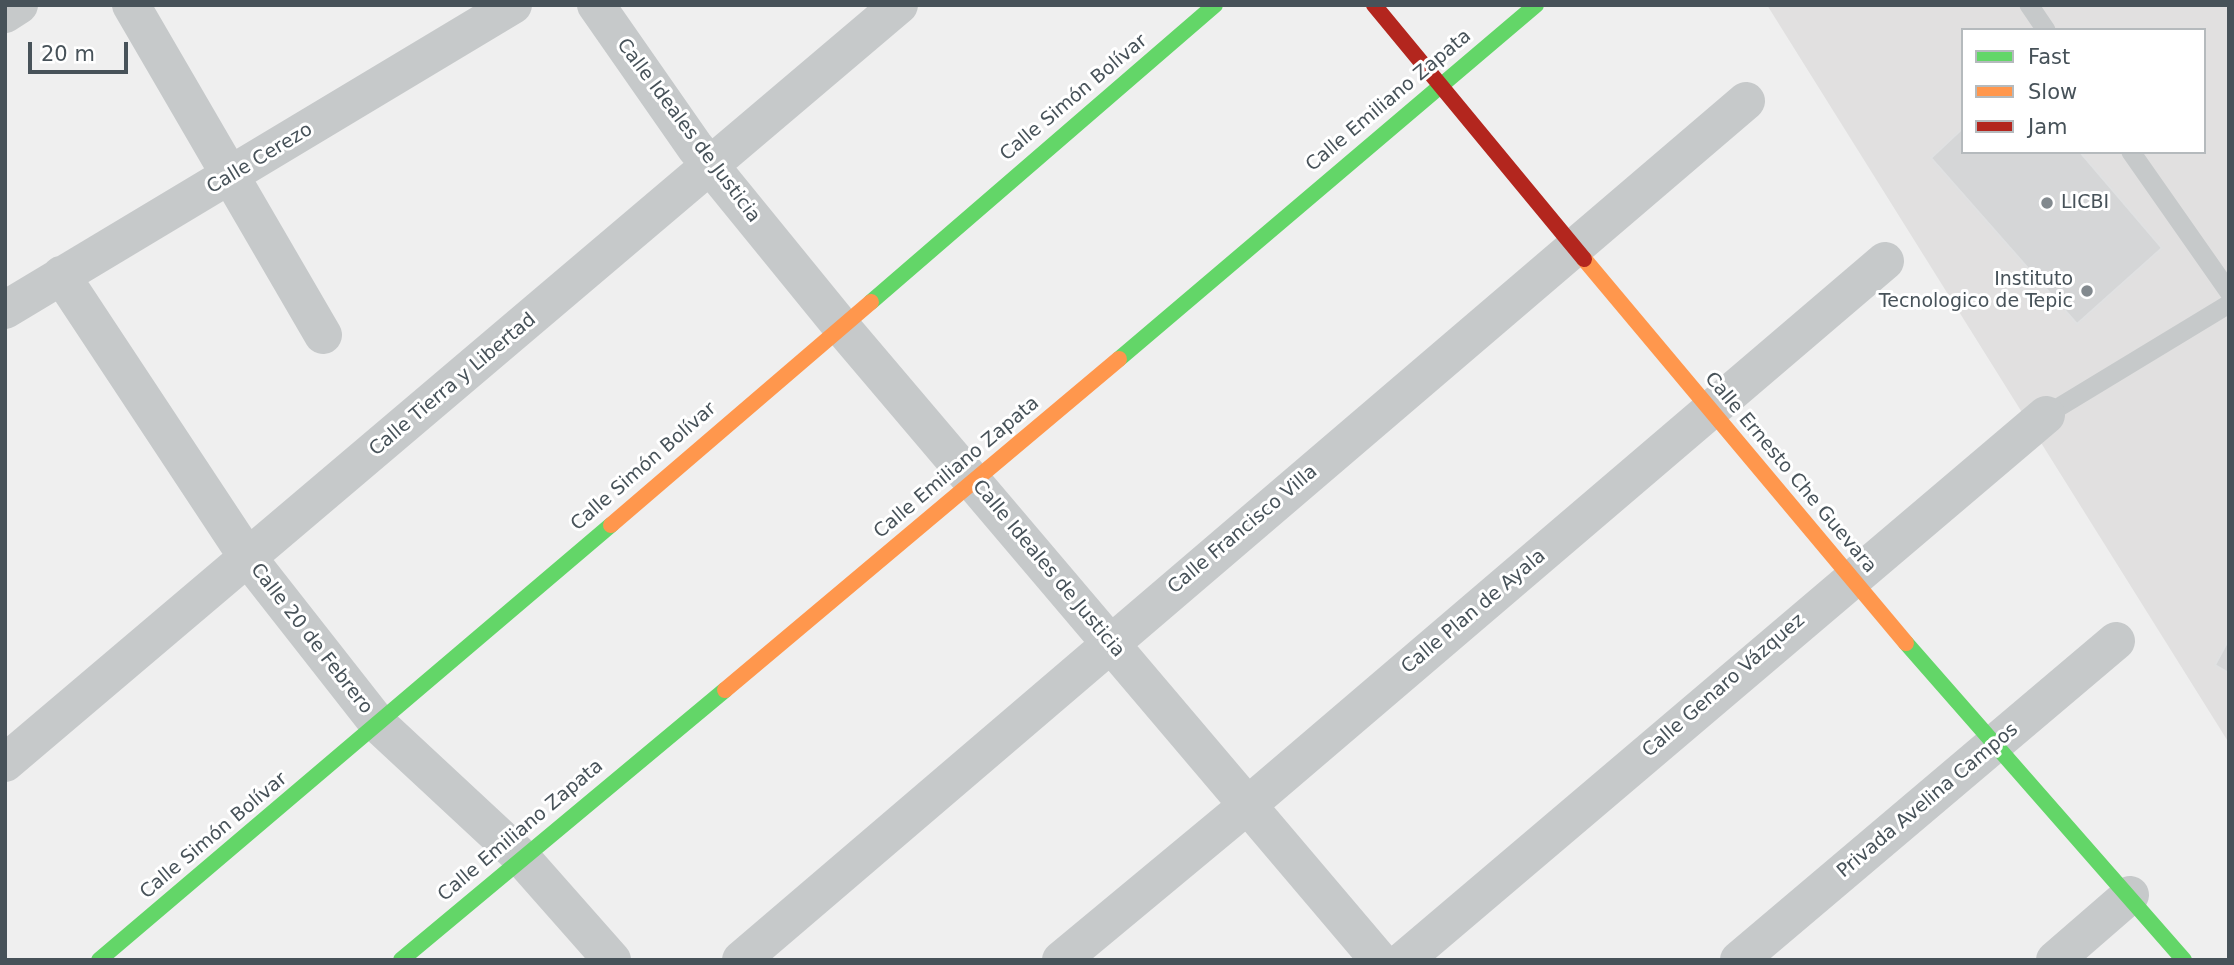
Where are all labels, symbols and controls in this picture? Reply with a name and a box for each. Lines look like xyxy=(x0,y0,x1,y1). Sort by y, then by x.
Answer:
street label: Calle Emiliano Zapata xyxy=(1302,25,1476,177)
scale bar xyxy=(32,28,131,72)
legend xyxy=(1961,28,2206,154)
street label: Calle Simón Bolívar xyxy=(996,30,1152,166)
street label: Calle Ideales de Justicia xyxy=(611,34,765,228)
text: 20 m xyxy=(41,42,95,66)
text: Fast xyxy=(2028,45,2070,69)
text: Slow xyxy=(2028,80,2077,104)
text: Jam xyxy=(2028,115,2068,139)
street label: Calle Cerezo xyxy=(203,119,317,199)
place label: LICBI xyxy=(2061,192,2109,214)
marker: LICBI xyxy=(2039,195,2055,211)
place label: Instituto Tecnologico de Tepic xyxy=(1879,269,2073,313)
marker: Instituto Tecnologico de Tepic xyxy=(2079,283,2095,299)
street label: Calle Tierra y Libertad xyxy=(365,309,541,461)
street label: Calle Ernesto Che Guevara xyxy=(1699,368,1881,578)
street label: Calle Emiliano Zapata xyxy=(870,392,1044,544)
street label: Calle Simón Bolívar xyxy=(567,398,721,536)
street label: Calle Francisco Villa xyxy=(1164,461,1322,599)
street label: Calle Ideales de Justicia xyxy=(967,476,1129,662)
street label: Calle Plan de Ayala xyxy=(1397,545,1551,679)
street label: Calle 20 de Febrero xyxy=(245,559,377,719)
street label: Calle Genaro Vázquez xyxy=(1638,609,1810,763)
street label: Privada Avelina Campos xyxy=(1833,719,2023,883)
street label: Calle Emiliano Zapata xyxy=(434,755,608,907)
street label: Calle Simón Bolívar xyxy=(136,768,292,904)

